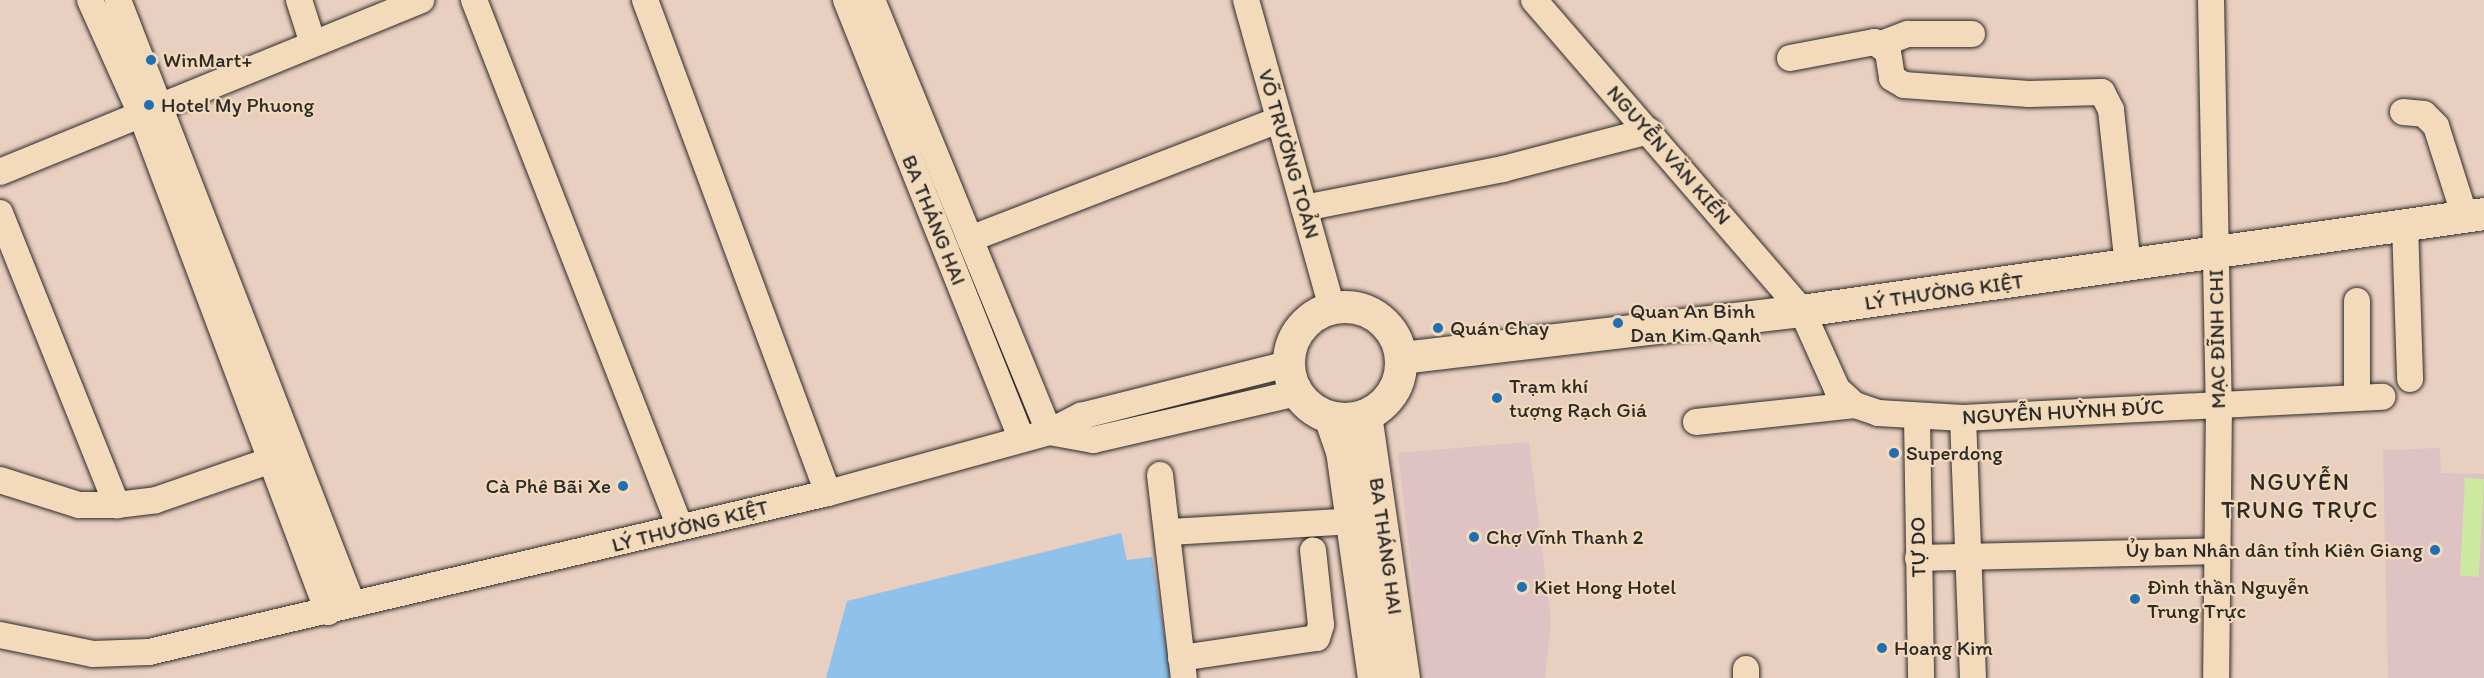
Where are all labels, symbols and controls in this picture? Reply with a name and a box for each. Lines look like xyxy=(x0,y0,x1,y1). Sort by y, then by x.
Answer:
place label: WinMart+ xyxy=(163,47,253,73)
marker: WinMart+ xyxy=(144,53,158,67)
street label: VÕ TRƯỜNG TOẢN xyxy=(1253,66,1325,242)
street label: NGUYỄN VĂN KIẾN xyxy=(1602,80,1736,230)
place label: Hotel My Phuong xyxy=(161,92,313,118)
marker: Hotel My Phuong xyxy=(142,98,156,112)
street label: BA THÁNG HAI xyxy=(896,151,972,289)
street label: LÝ THƯỜNG KIỆT xyxy=(1863,268,2025,316)
street label: MẠC ĐĨNH CHI xyxy=(2203,269,2231,409)
place label: Quan An Binh Dan Kim Qanh xyxy=(1630,298,1761,348)
place label: Quán Chay xyxy=(1450,315,1550,341)
marker: Quan An Binh Dan Kim Qanh xyxy=(1611,316,1625,330)
marker: Quán Chay xyxy=(1431,321,1445,335)
place label: Trạm khí tượng Rạch Giá xyxy=(1509,373,1647,423)
marker: Trạm khí tượng Rạch Giá xyxy=(1490,391,1504,405)
street label: NGUYỄN HUỲNH ĐỨC xyxy=(1962,394,2164,430)
place label: Superdong xyxy=(1906,440,2003,466)
marker: Superdong xyxy=(1887,446,1901,460)
district label: NGUYỄN TRUNG TRỰC xyxy=(2221,468,2379,524)
place label: Cà Phê Bãi Xe xyxy=(486,473,611,499)
street label: BA THÁNG HAI xyxy=(1364,476,1408,616)
marker: Cà Phê Bãi Xe xyxy=(616,479,630,493)
street label: LÝ THƯỜNG KIỆT xyxy=(609,494,771,558)
street label: TỰ DO xyxy=(1905,516,1931,578)
place label: Chợ Vĩnh Thanh 2 xyxy=(1486,524,1644,550)
marker: Chợ Vĩnh Thanh 2 xyxy=(1467,530,1481,544)
place label: Ủy ban Nhân dân tỉnh Kiên Giang xyxy=(2127,537,2423,563)
marker: Ủy ban Nhân dân tỉnh Kiên Giang xyxy=(2428,543,2442,557)
place label: Kiet Hong Hotel xyxy=(1534,574,1677,600)
place label: Đình thần Nguyễn Trung Trực xyxy=(2147,574,2308,624)
marker: Kiet Hong Hotel xyxy=(1515,580,1529,594)
marker: Đình thần Nguyễn Trung Trực xyxy=(2128,592,2142,606)
place label: Hoang Kim xyxy=(1894,635,1993,661)
marker: Hoang Kim xyxy=(1875,641,1889,655)

